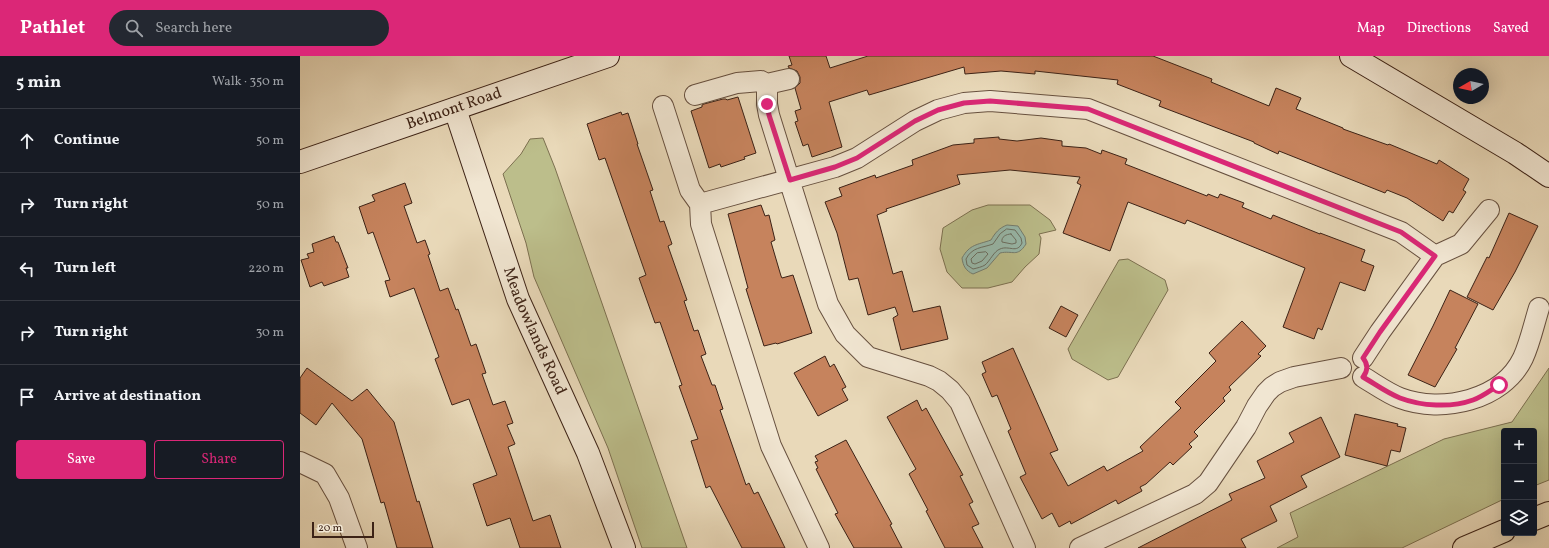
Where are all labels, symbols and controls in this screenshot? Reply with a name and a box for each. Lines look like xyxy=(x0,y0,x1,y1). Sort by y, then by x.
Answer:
search box xyxy=(109,10,389,46)
text: Pathlet xyxy=(20,15,85,41)
icon: search xyxy=(123,17,145,39)
text: Search here xyxy=(155,18,232,39)
text: Map xyxy=(1357,19,1385,38)
text: Directions xyxy=(1407,19,1471,38)
text: Saved xyxy=(1493,19,1529,38)
north arrow xyxy=(1453,68,1489,104)
text: 5 min xyxy=(16,71,61,94)
text: Walk · 350 m xyxy=(212,73,284,91)
street label: Belmont Road xyxy=(403,82,505,136)
route end xyxy=(758,95,776,113)
icon: ahead xyxy=(16,130,38,152)
text: Continue xyxy=(54,130,119,151)
text: 50 m xyxy=(256,132,284,150)
icon: right xyxy=(16,194,38,216)
text: Turn right xyxy=(54,194,128,215)
text: 50 m xyxy=(256,196,284,214)
icon: left xyxy=(16,258,38,280)
text: Turn left xyxy=(54,258,116,279)
text: 220 m xyxy=(248,260,284,278)
street label: Meadowlands Road xyxy=(497,264,571,399)
icon: right xyxy=(16,322,38,344)
text: Turn right xyxy=(54,322,128,343)
text: 30 m xyxy=(256,324,284,342)
route start xyxy=(1490,376,1508,394)
icon: arrive xyxy=(16,386,38,408)
text: Arrive at destination xyxy=(54,386,201,407)
map controls xyxy=(1501,428,1537,536)
button: + xyxy=(1501,428,1537,464)
button: Save xyxy=(16,440,146,479)
button: Share xyxy=(154,440,284,479)
button: − xyxy=(1501,464,1537,500)
button: layers xyxy=(1501,500,1537,536)
scale bar xyxy=(312,520,374,539)
text: 20 m xyxy=(318,521,342,536)

